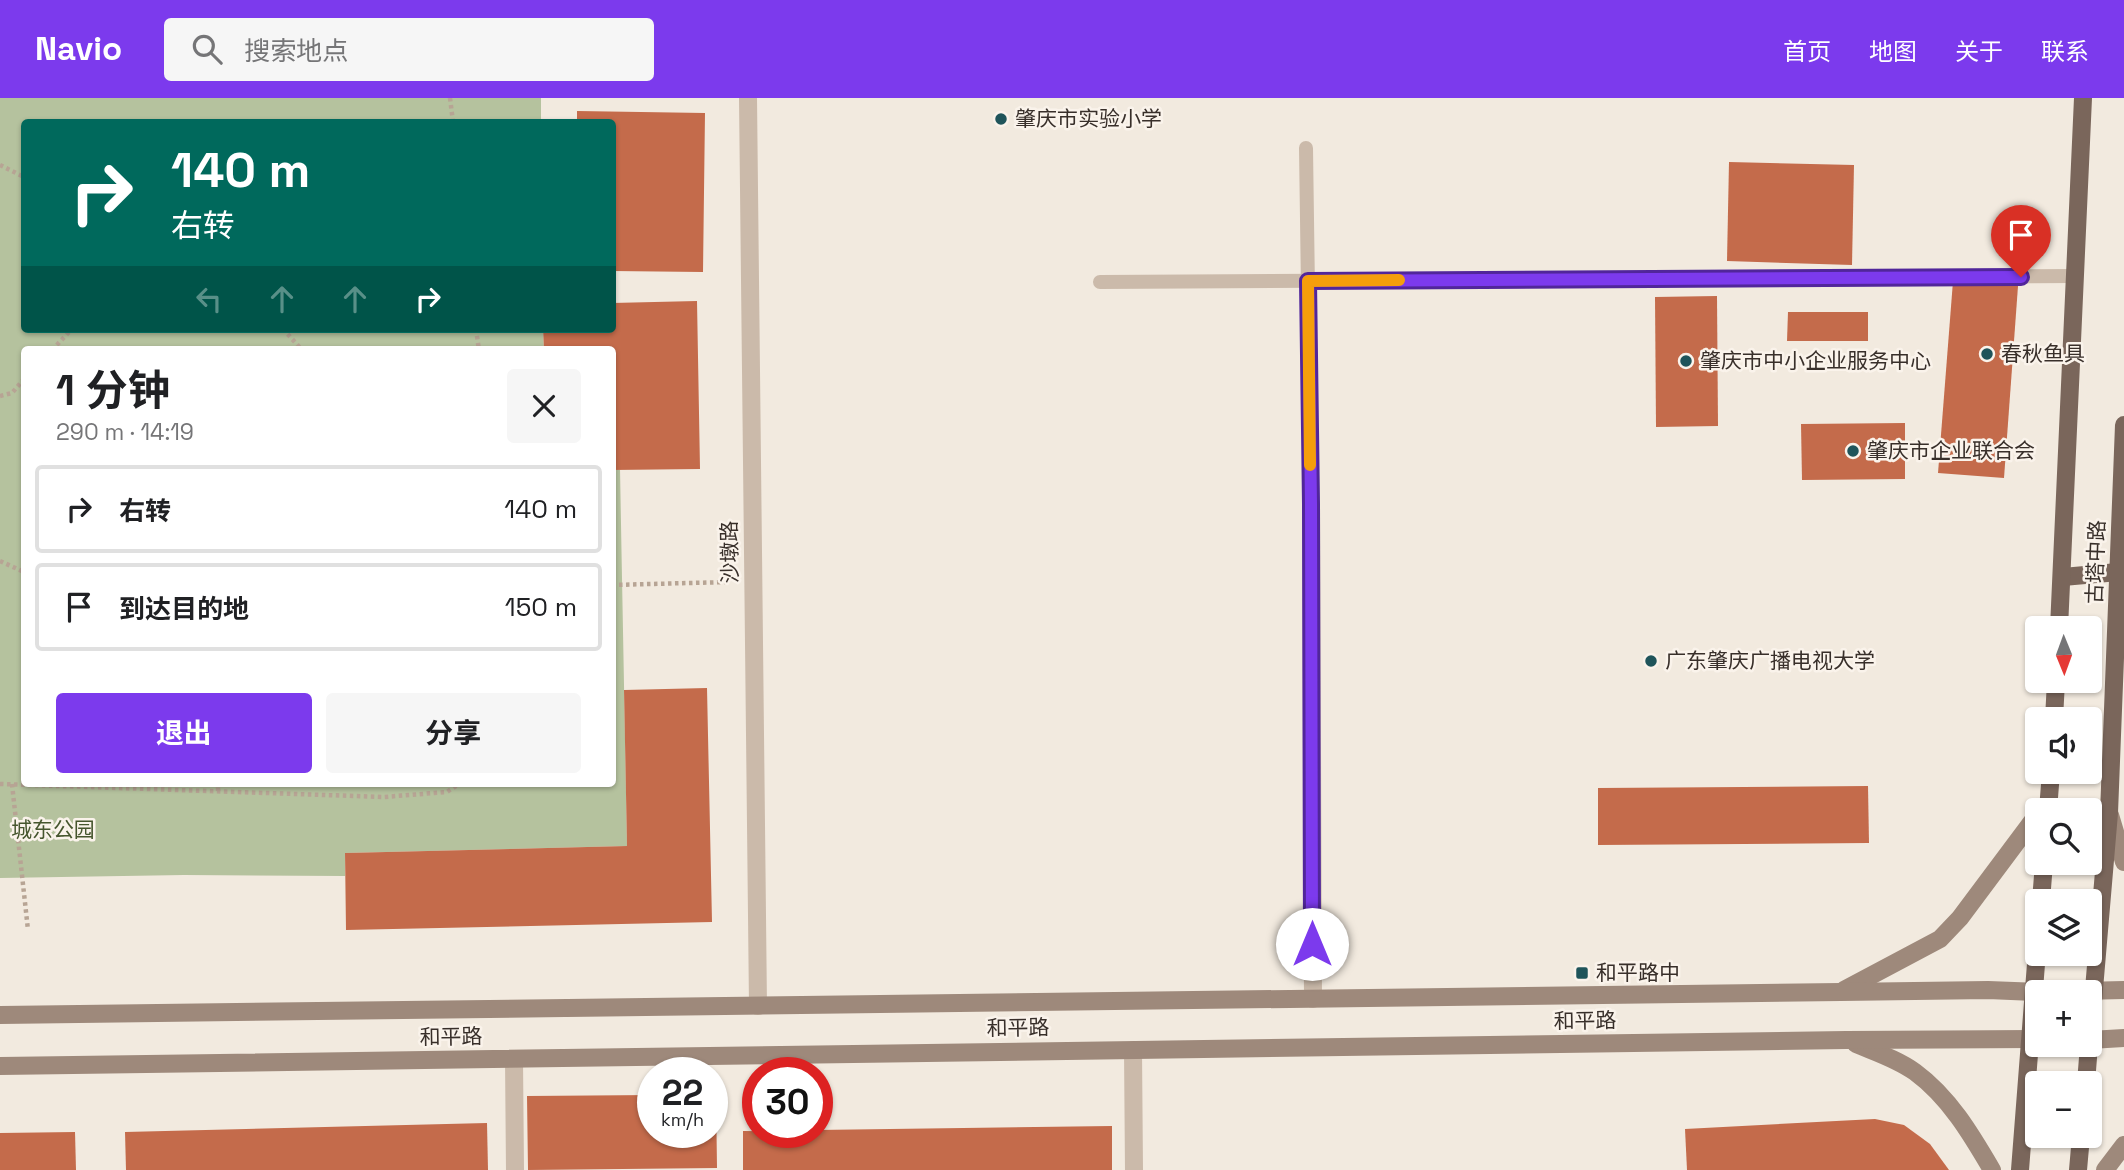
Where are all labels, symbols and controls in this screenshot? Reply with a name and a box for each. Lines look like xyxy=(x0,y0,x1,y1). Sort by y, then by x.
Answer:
search box xyxy=(164,18,654,81)
text: Navio xyxy=(35,28,122,70)
icon: search xyxy=(188,30,226,68)
text: 搜索地点 xyxy=(244,34,348,68)
text: 首页 xyxy=(1783,36,1831,67)
text: 地图 xyxy=(1869,36,1917,67)
text: 关于 xyxy=(1955,36,2003,67)
text: 联系 xyxy=(2041,36,2089,67)
place label: 肇庆市实验小学 xyxy=(1015,105,1162,132)
marker: 肇庆市实验小学 xyxy=(993,111,1009,127)
text: 140 m xyxy=(171,139,310,201)
icon: right xyxy=(56,147,147,238)
pin xyxy=(1991,205,2051,277)
text: 右转 xyxy=(171,206,235,246)
icon: arrive xyxy=(2002,216,2040,254)
icon: left xyxy=(190,280,228,318)
icon: ahead xyxy=(263,280,301,318)
icon: ahead xyxy=(336,280,374,318)
icon: right xyxy=(409,280,447,318)
place label: 春秋鱼具 xyxy=(2001,340,2085,367)
marker: 春秋鱼具 xyxy=(1979,346,1995,362)
place label: 肇庆市中小企业服务中心 xyxy=(1700,347,1931,374)
marker: 肇庆市中小企业服务中心 xyxy=(1678,353,1694,369)
text: 1 分钟 xyxy=(56,364,170,417)
button: close xyxy=(507,369,581,443)
text: 290 m · 14:19 xyxy=(56,417,194,447)
place label: 肇庆市企业联合会 xyxy=(1867,437,2035,464)
marker: 肇庆市企业联合会 xyxy=(1845,443,1861,459)
icon: right xyxy=(60,490,98,528)
text: 140 m xyxy=(504,492,577,526)
text: 右转 xyxy=(119,494,171,528)
street label: 沙墩路 xyxy=(715,520,744,584)
street label: 古塔中路 xyxy=(2081,520,2110,604)
icon: arrive xyxy=(60,588,98,626)
text: 150 m xyxy=(505,590,577,624)
text: 到达目的地 xyxy=(119,592,249,626)
north arrow xyxy=(2025,616,2102,693)
map controls xyxy=(2025,616,2102,1148)
place label: 广东肇庆广播电视大学 xyxy=(1665,647,1875,674)
marker: 广东肇庆广播电视大学 xyxy=(1643,653,1659,669)
button: 退出 xyxy=(56,693,312,773)
button: 分享 xyxy=(326,693,581,773)
button: sound xyxy=(2025,707,2102,784)
button: search xyxy=(2025,798,2102,875)
park label: 城东公园 xyxy=(11,816,95,843)
button: layers xyxy=(2025,889,2102,966)
position arrow xyxy=(1275,907,1349,981)
place label: 和平路中 xyxy=(1596,959,1680,986)
marker: 和平路中 xyxy=(1574,965,1590,981)
button: + xyxy=(2025,980,2102,1057)
street label: 和平路 xyxy=(1553,1006,1617,1035)
street label: 和平路 xyxy=(986,1013,1050,1042)
street label: 和平路 xyxy=(419,1022,483,1051)
speed limit sign: 30 xyxy=(742,1057,833,1148)
text: 22 xyxy=(662,1071,703,1115)
button: − xyxy=(2025,1071,2102,1148)
text: km/h xyxy=(661,1108,704,1131)

